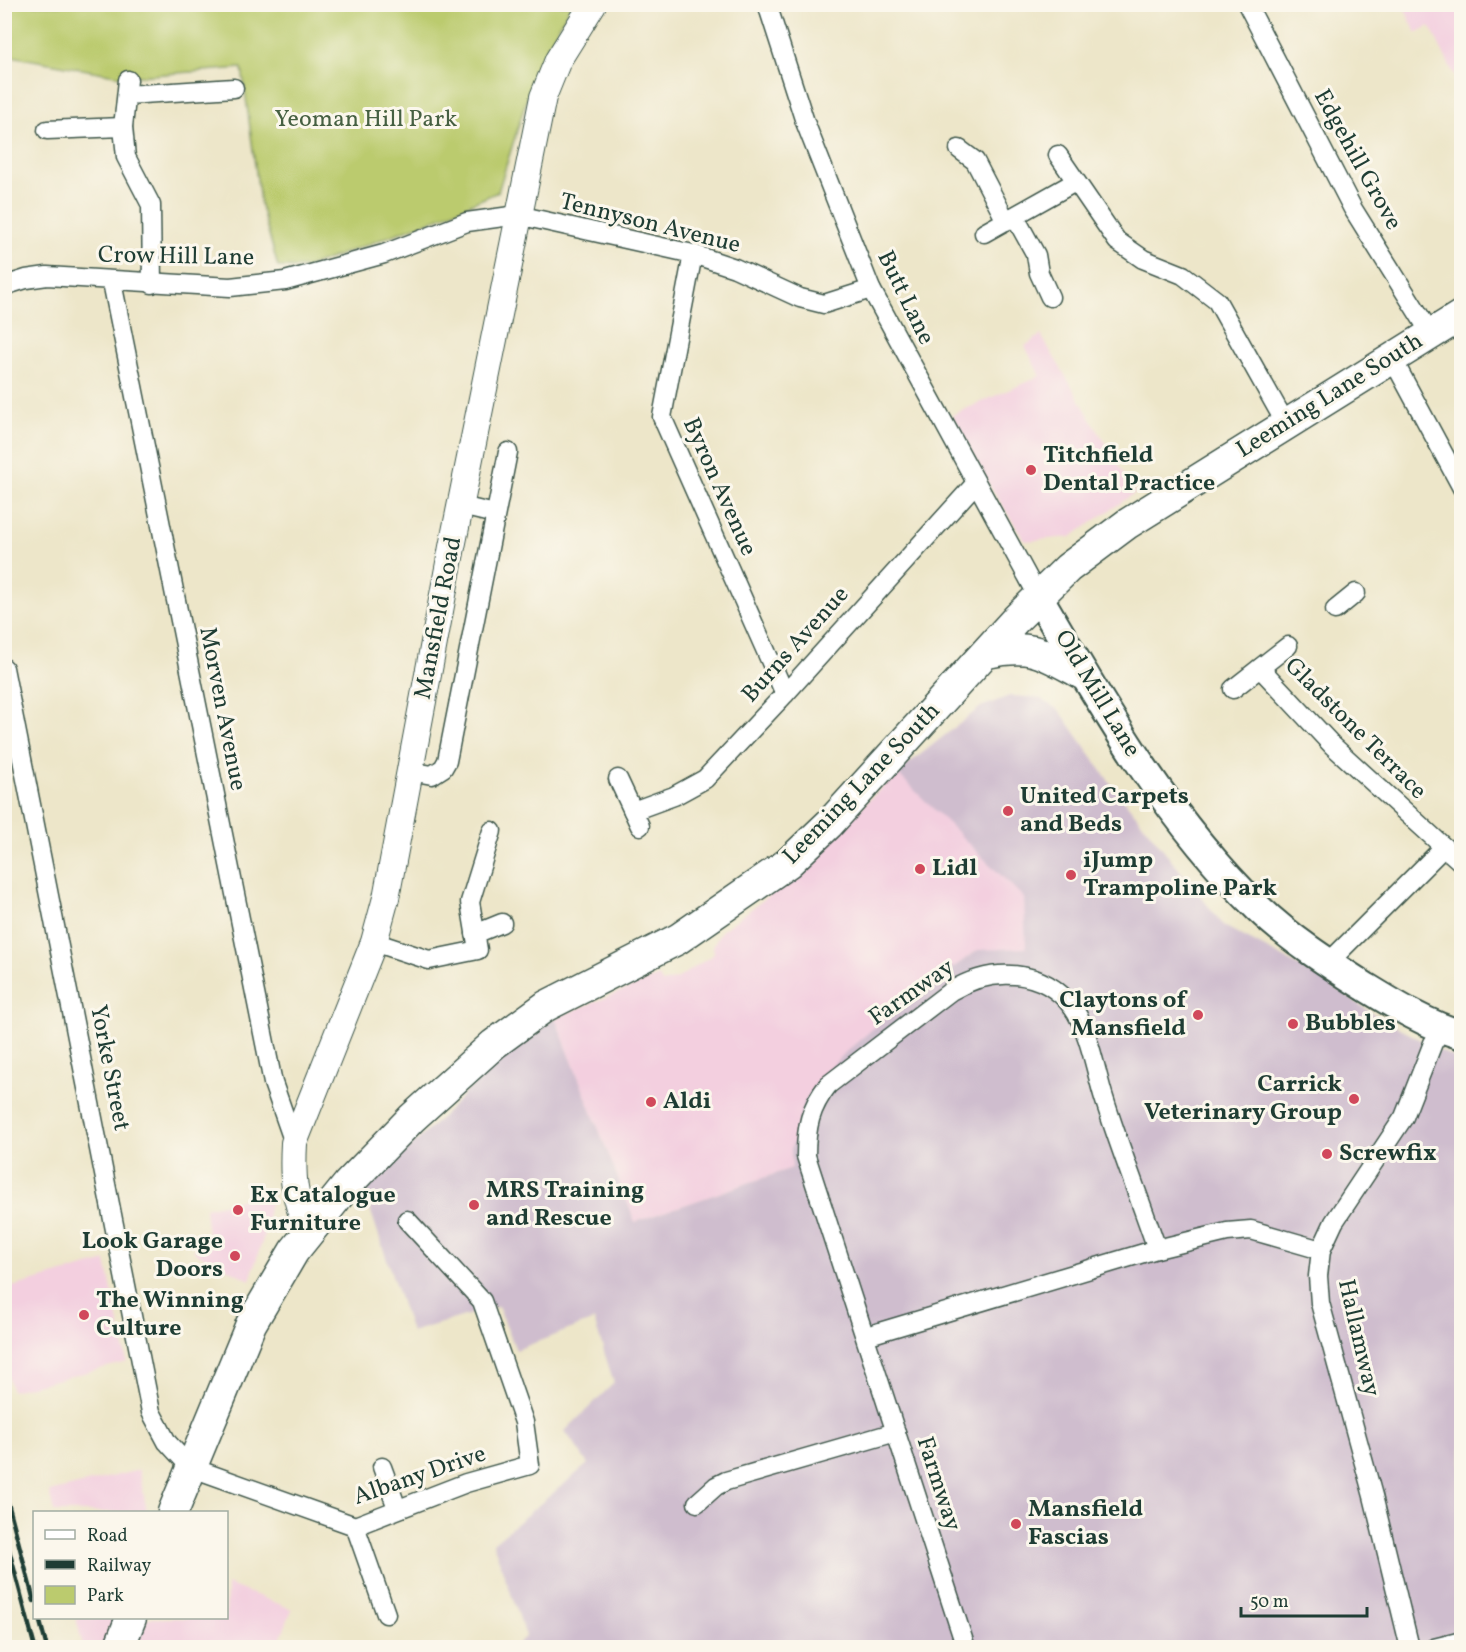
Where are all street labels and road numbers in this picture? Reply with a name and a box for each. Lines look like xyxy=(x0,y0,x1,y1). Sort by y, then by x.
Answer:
street label: Edgehill Grove xyxy=(1304,83,1410,237)
street label: Tennyson Avenue xyxy=(556,185,744,263)
street label: Crow Hill Lane xyxy=(97,239,255,275)
street label: Butt Lane xyxy=(868,245,942,351)
street label: Leeming Lane South xyxy=(1230,325,1430,467)
street label: Byron Avenue xyxy=(673,412,765,562)
street label: Mansfield Road xyxy=(407,534,471,702)
street label: Burns Avenue xyxy=(734,579,858,711)
street label: Morven Avenue xyxy=(189,624,255,794)
street label: Old Mill Lane xyxy=(1046,624,1148,764)
street label: Gladstone Terrace xyxy=(1276,650,1434,808)
street label: Leeming Lane South xyxy=(775,695,949,873)
street label: Farmway xyxy=(862,951,962,1035)
street label: Yorke Street xyxy=(80,1002,138,1134)
street label: Hallamway xyxy=(1328,1276,1388,1400)
street label: Farmway xyxy=(907,1432,969,1536)
street label: Albany Drive xyxy=(349,1437,491,1515)

